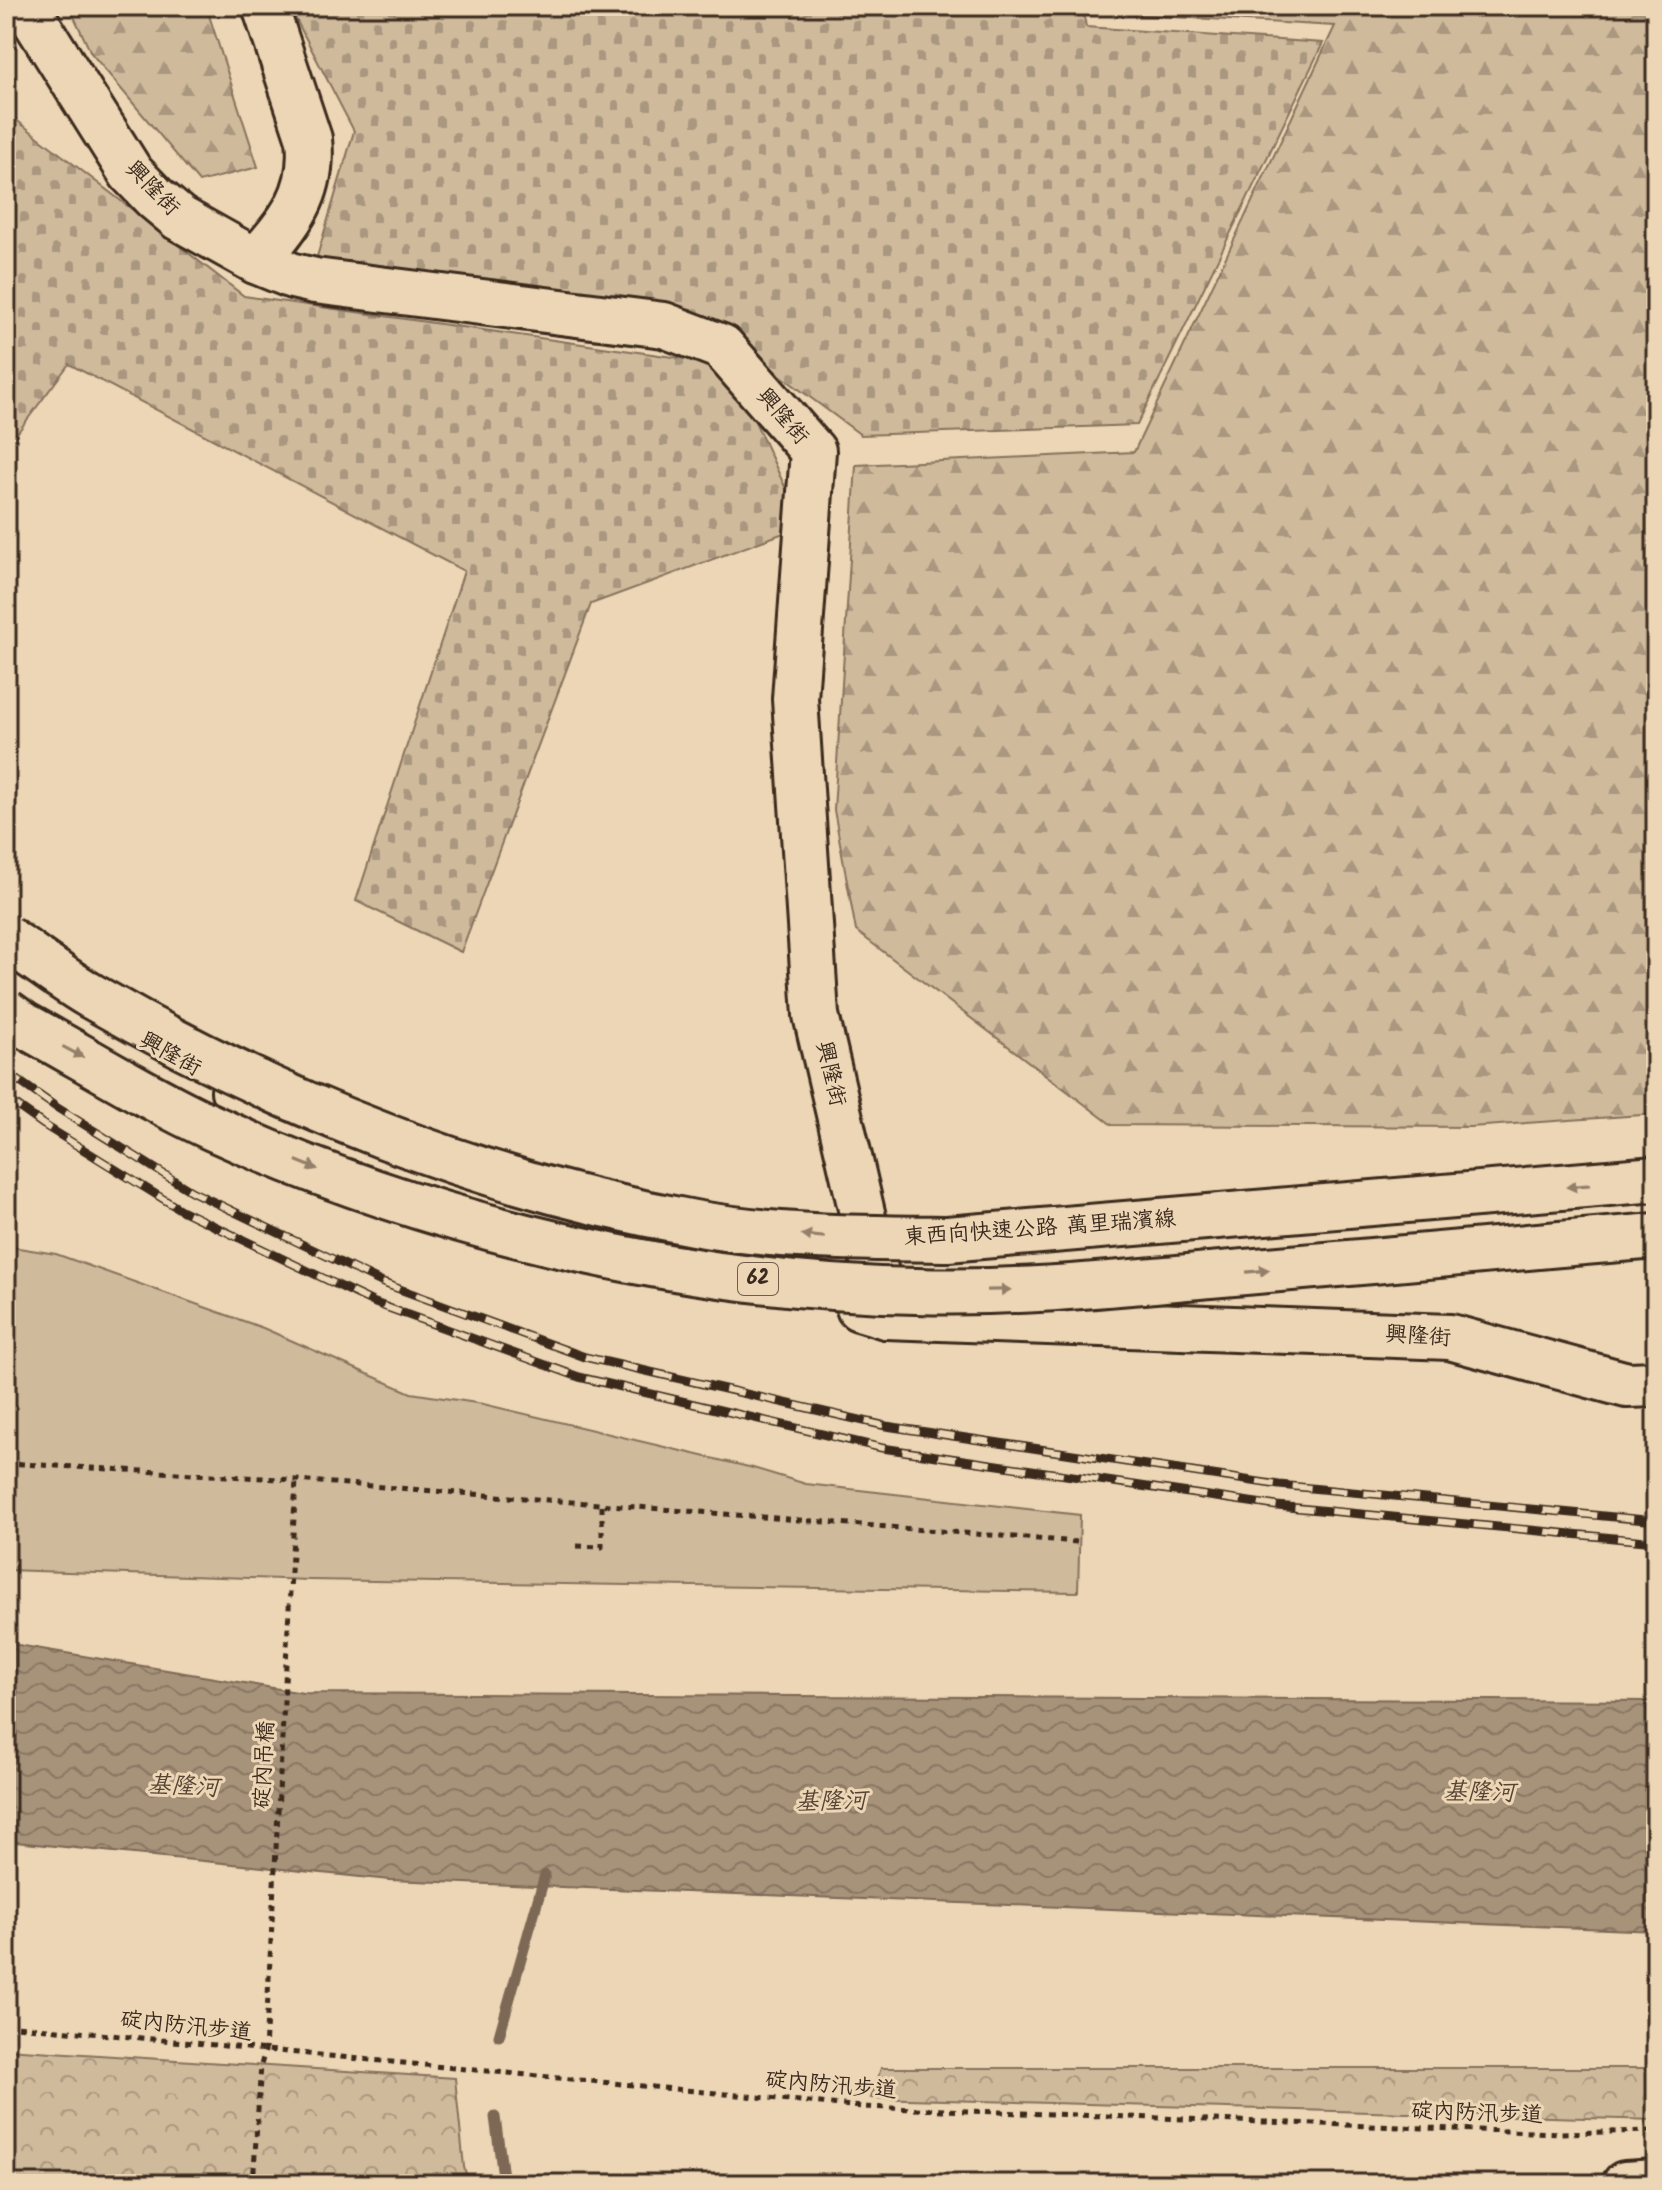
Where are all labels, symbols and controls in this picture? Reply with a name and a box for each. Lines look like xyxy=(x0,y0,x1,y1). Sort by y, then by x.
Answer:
street label: 興隆街 xyxy=(116,153,188,225)
street label: 興隆街 xyxy=(747,381,817,453)
street label: 興隆街 xyxy=(133,1024,207,1086)
street label: 興隆街 xyxy=(806,1038,854,1110)
one-way arrow xyxy=(62,1045,84,1059)
one-way arrow xyxy=(295,1159,319,1172)
one-way arrow xyxy=(1565,1180,1590,1193)
street label: 東西向快速公路 萬里瑞濱線 xyxy=(903,1202,1177,1256)
one-way arrow xyxy=(800,1229,825,1242)
road number: 62 xyxy=(738,1263,778,1295)
one-way arrow xyxy=(1246,1264,1271,1277)
one-way arrow xyxy=(987,1284,1012,1296)
street label: 興隆街 xyxy=(1384,1317,1452,1357)
street label: 碇內吊橋 xyxy=(245,1720,285,1810)
water label: 基隆河 xyxy=(146,1766,224,1809)
water label: 基隆河 xyxy=(1443,1773,1519,1813)
water label: 基隆河 xyxy=(795,1782,871,1822)
street label: 碇內防汛步道 xyxy=(119,2003,253,2051)
street label: 碇內防汛步道 xyxy=(764,2063,898,2109)
street label: 碇內防汛步道 xyxy=(1410,2094,1544,2134)

